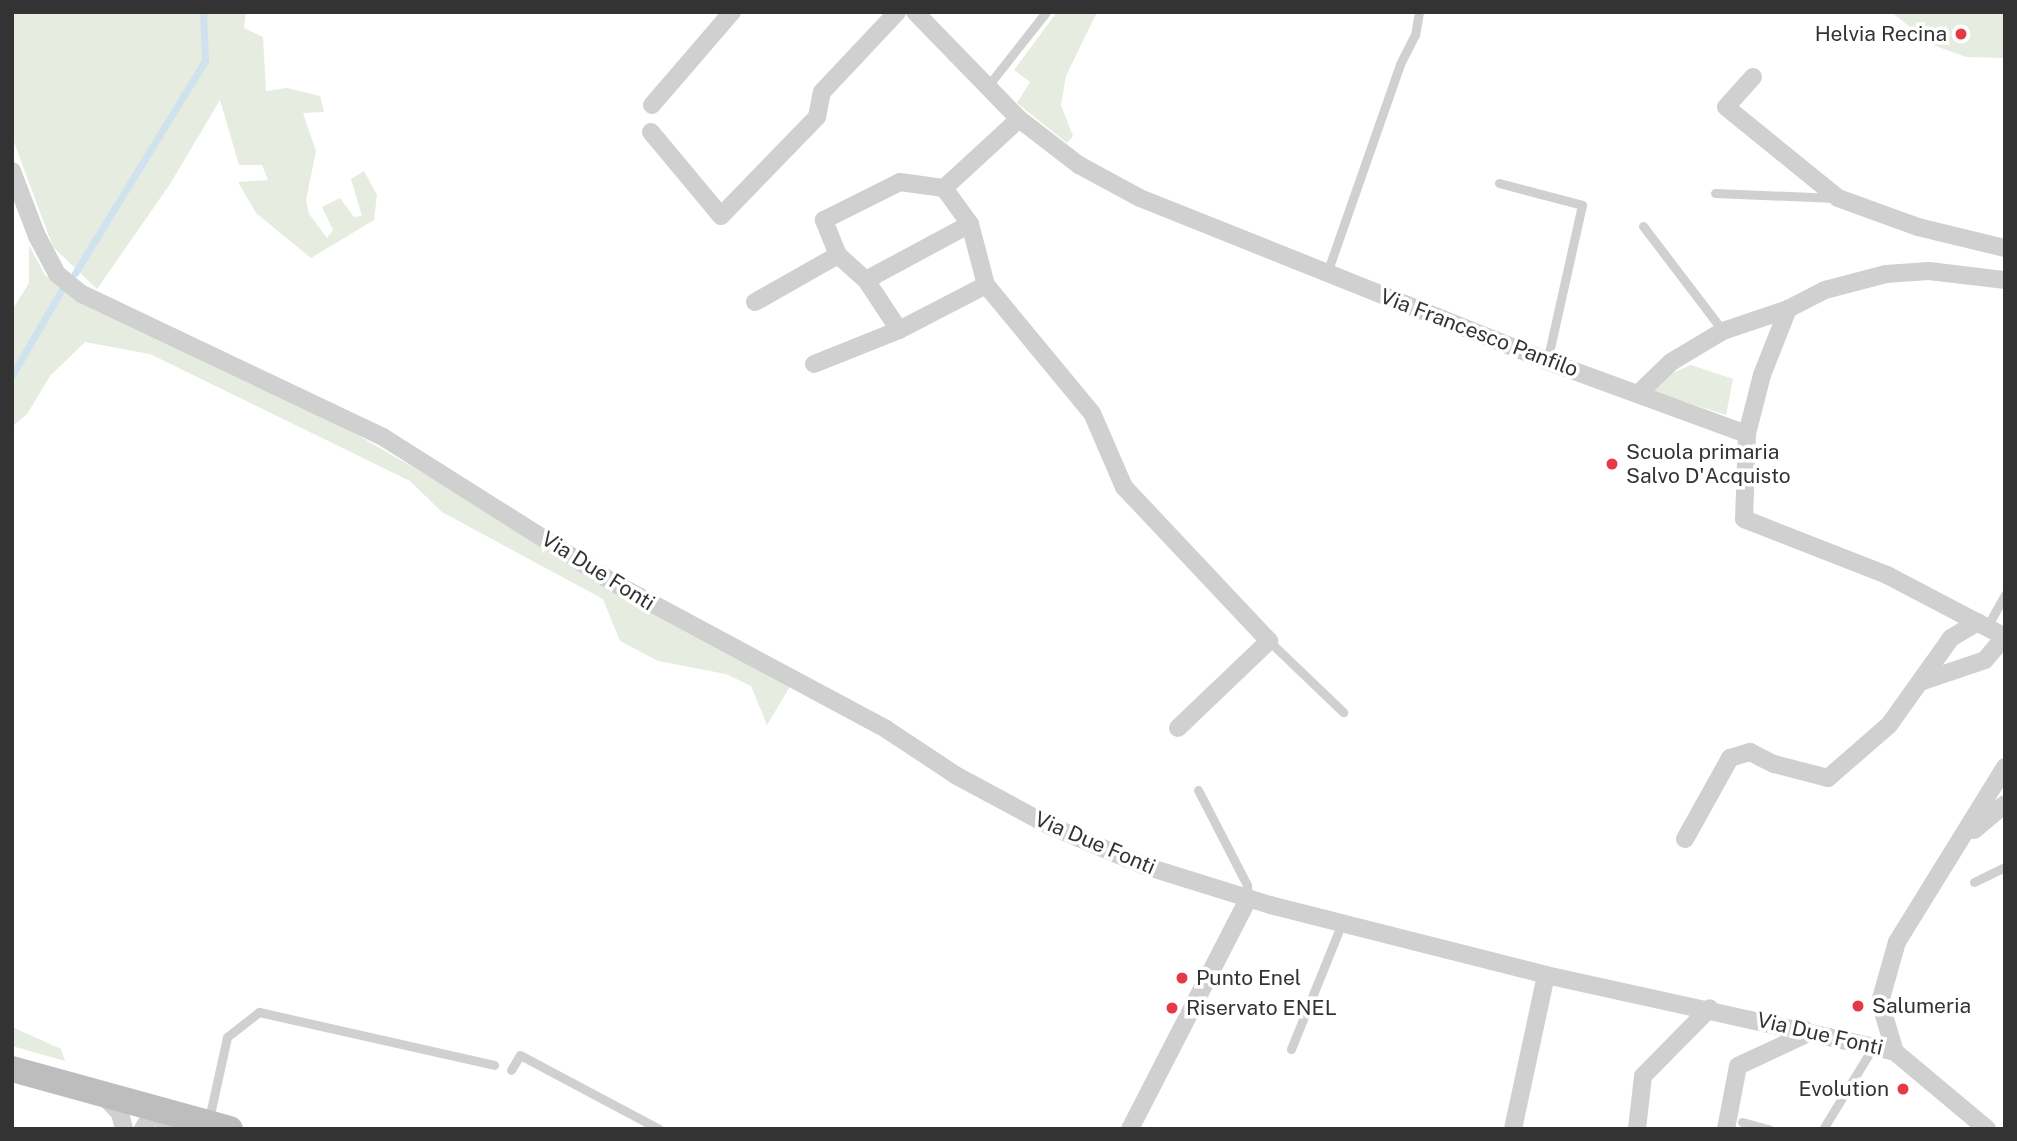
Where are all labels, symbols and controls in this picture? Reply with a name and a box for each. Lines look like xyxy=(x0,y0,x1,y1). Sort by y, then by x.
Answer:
place label: Helvia Recina xyxy=(1815,21,1947,47)
marker: Helvia Recina xyxy=(1953,26,1969,42)
street label: Via Francesco Panfilo xyxy=(1376,284,1582,382)
place label: Scuola primaria Salvo D'Acquisto xyxy=(1626,439,1791,489)
marker: Scuola primaria Salvo D'Acquisto xyxy=(1604,456,1620,472)
street label: Via Due Fonti xyxy=(537,526,659,616)
street label: Via Due Fonti xyxy=(1031,806,1159,880)
place label: Punto Enel xyxy=(1196,965,1301,991)
marker: Punto Enel xyxy=(1174,970,1190,986)
place label: Salumeria xyxy=(1872,993,1971,1019)
place label: Riservato ENEL xyxy=(1186,995,1337,1021)
marker: Salumeria xyxy=(1850,998,1866,1014)
marker: Riservato ENEL xyxy=(1164,1000,1180,1016)
street label: Via Due Fonti xyxy=(1754,1007,1886,1061)
place label: Evolution xyxy=(1798,1076,1889,1102)
marker: Evolution xyxy=(1895,1081,1911,1097)

